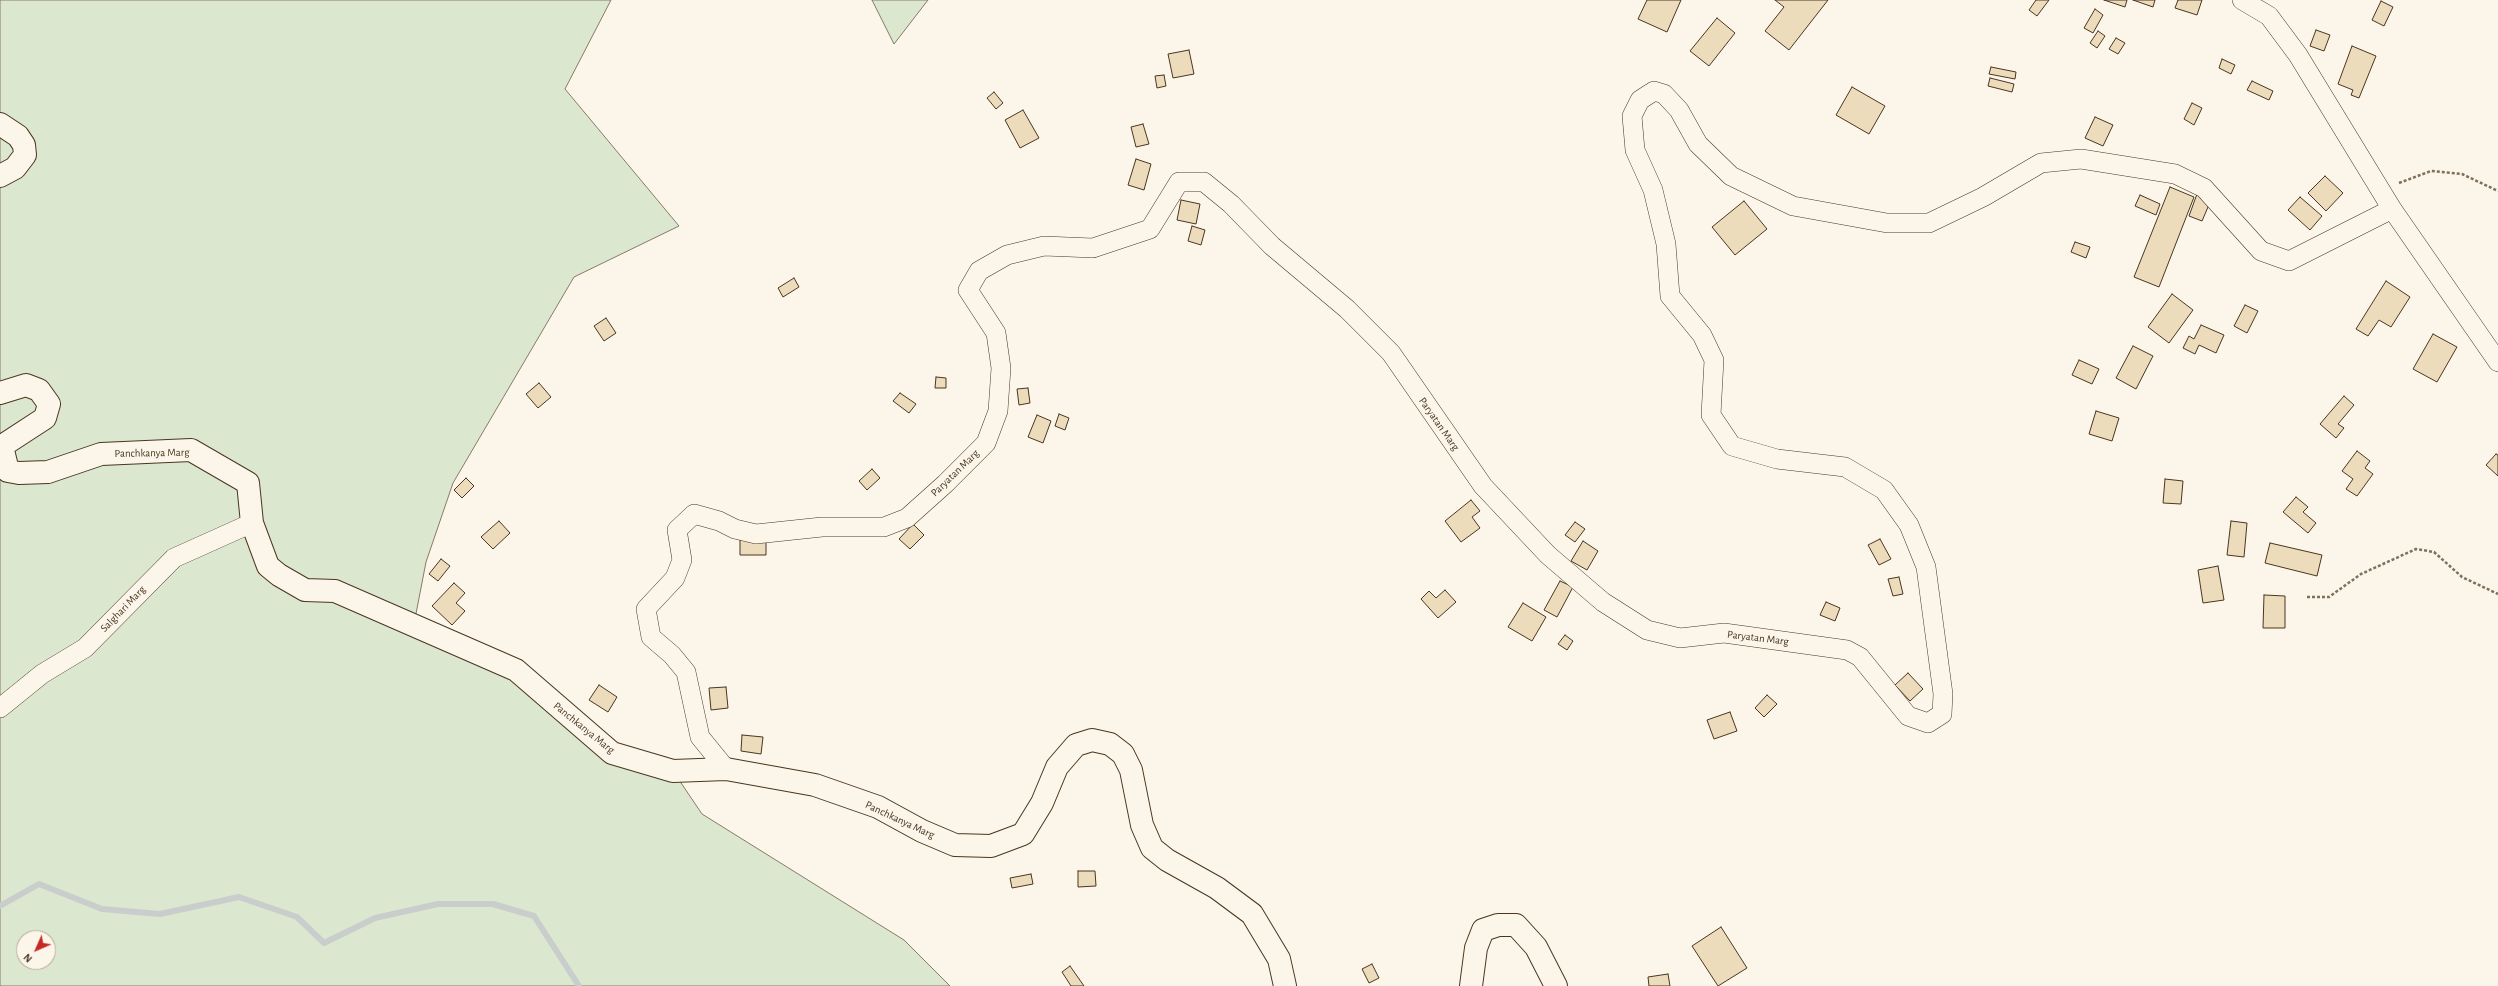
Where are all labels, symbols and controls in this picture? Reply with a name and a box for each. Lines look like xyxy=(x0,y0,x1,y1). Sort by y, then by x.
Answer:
street label: Paryatan Marg xyxy=(1416,395,1462,453)
street label: Panchkanya Marg xyxy=(114,446,190,460)
street label: Paryatan Marg xyxy=(928,447,982,499)
street label: Salghari Marg xyxy=(98,583,148,635)
street label: Paryatan Marg xyxy=(1726,628,1790,648)
street label: Panchkanya Marg xyxy=(551,699,617,757)
street label: Panchkanya Marg xyxy=(863,798,937,842)
north arrow xyxy=(16,930,56,970)
text: N xyxy=(21,952,34,965)

